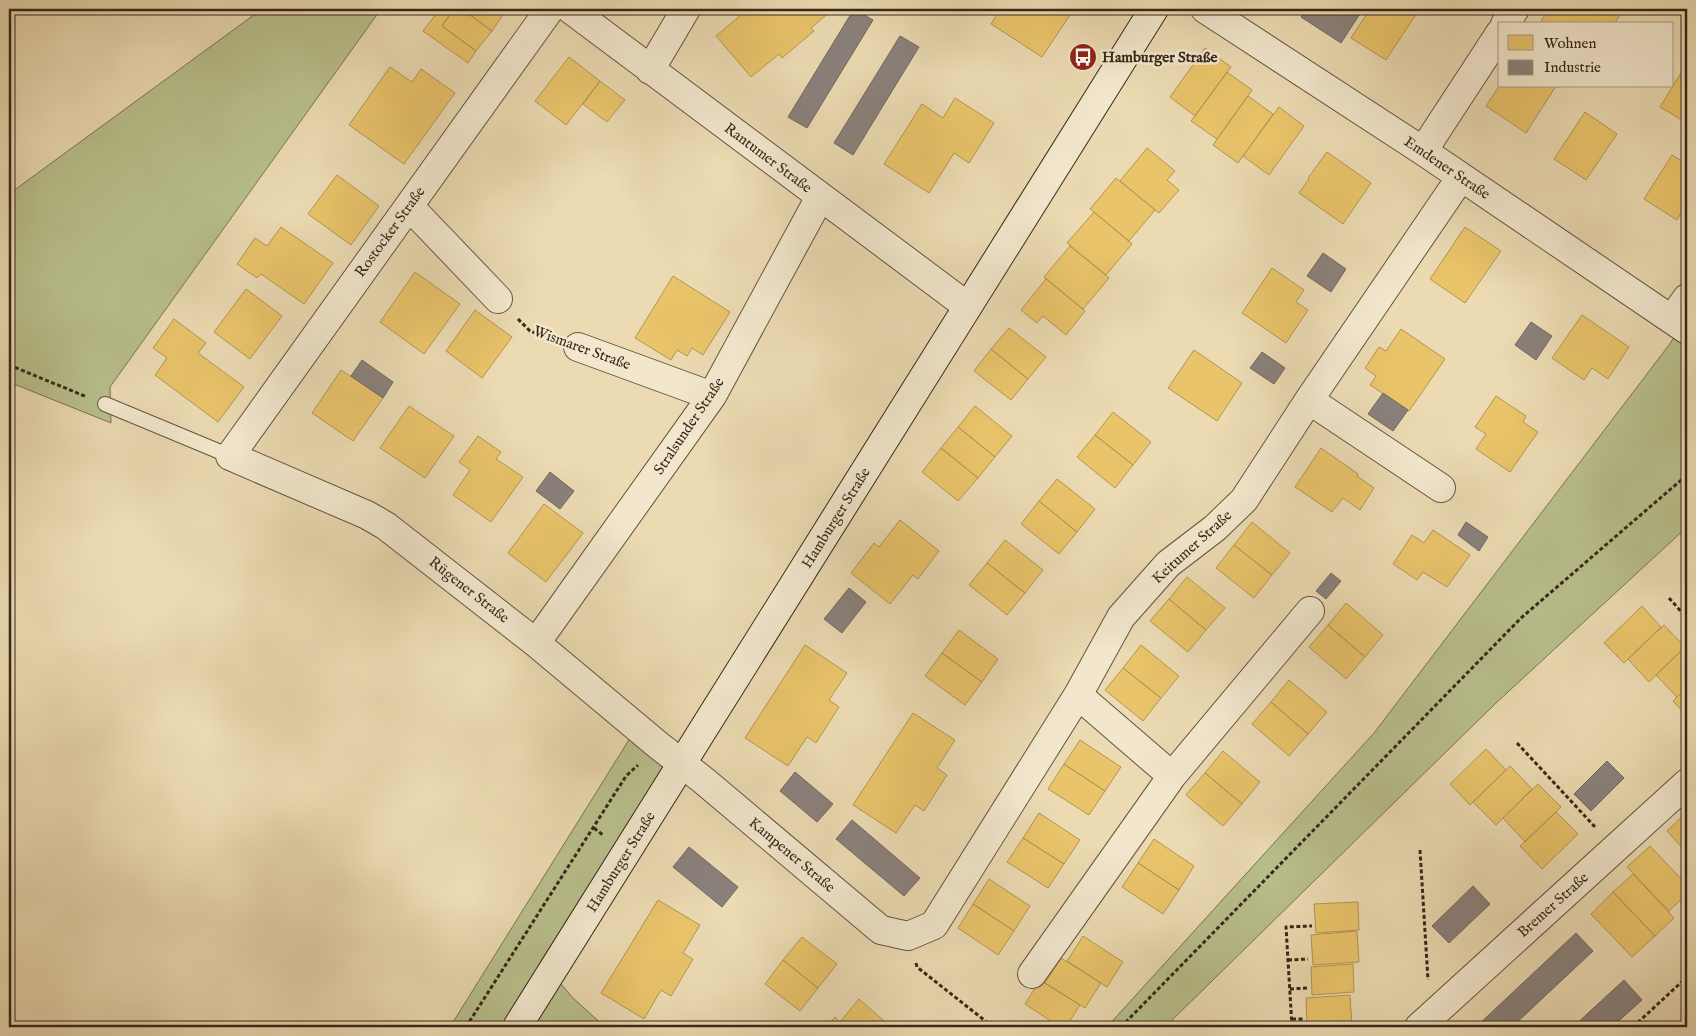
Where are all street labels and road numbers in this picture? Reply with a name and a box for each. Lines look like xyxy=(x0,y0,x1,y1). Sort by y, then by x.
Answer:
street label: Rantumer Straße xyxy=(720,119,816,197)
street label: Emdener Straße xyxy=(1400,132,1494,204)
street label: Rostocker Straße xyxy=(351,183,429,281)
street label: Wismarer Straße xyxy=(531,322,633,374)
street label: Stralsunder Straße xyxy=(650,374,729,478)
street label: Hamburger Straße xyxy=(797,464,875,572)
street label: Keitumer Straße xyxy=(1148,506,1236,588)
street label: Rügener Straße xyxy=(425,553,513,627)
street label: Hamburger Straße xyxy=(582,808,660,916)
street label: Kampener Straße xyxy=(745,813,839,897)
street label: Bremer Straße xyxy=(1514,868,1592,942)

